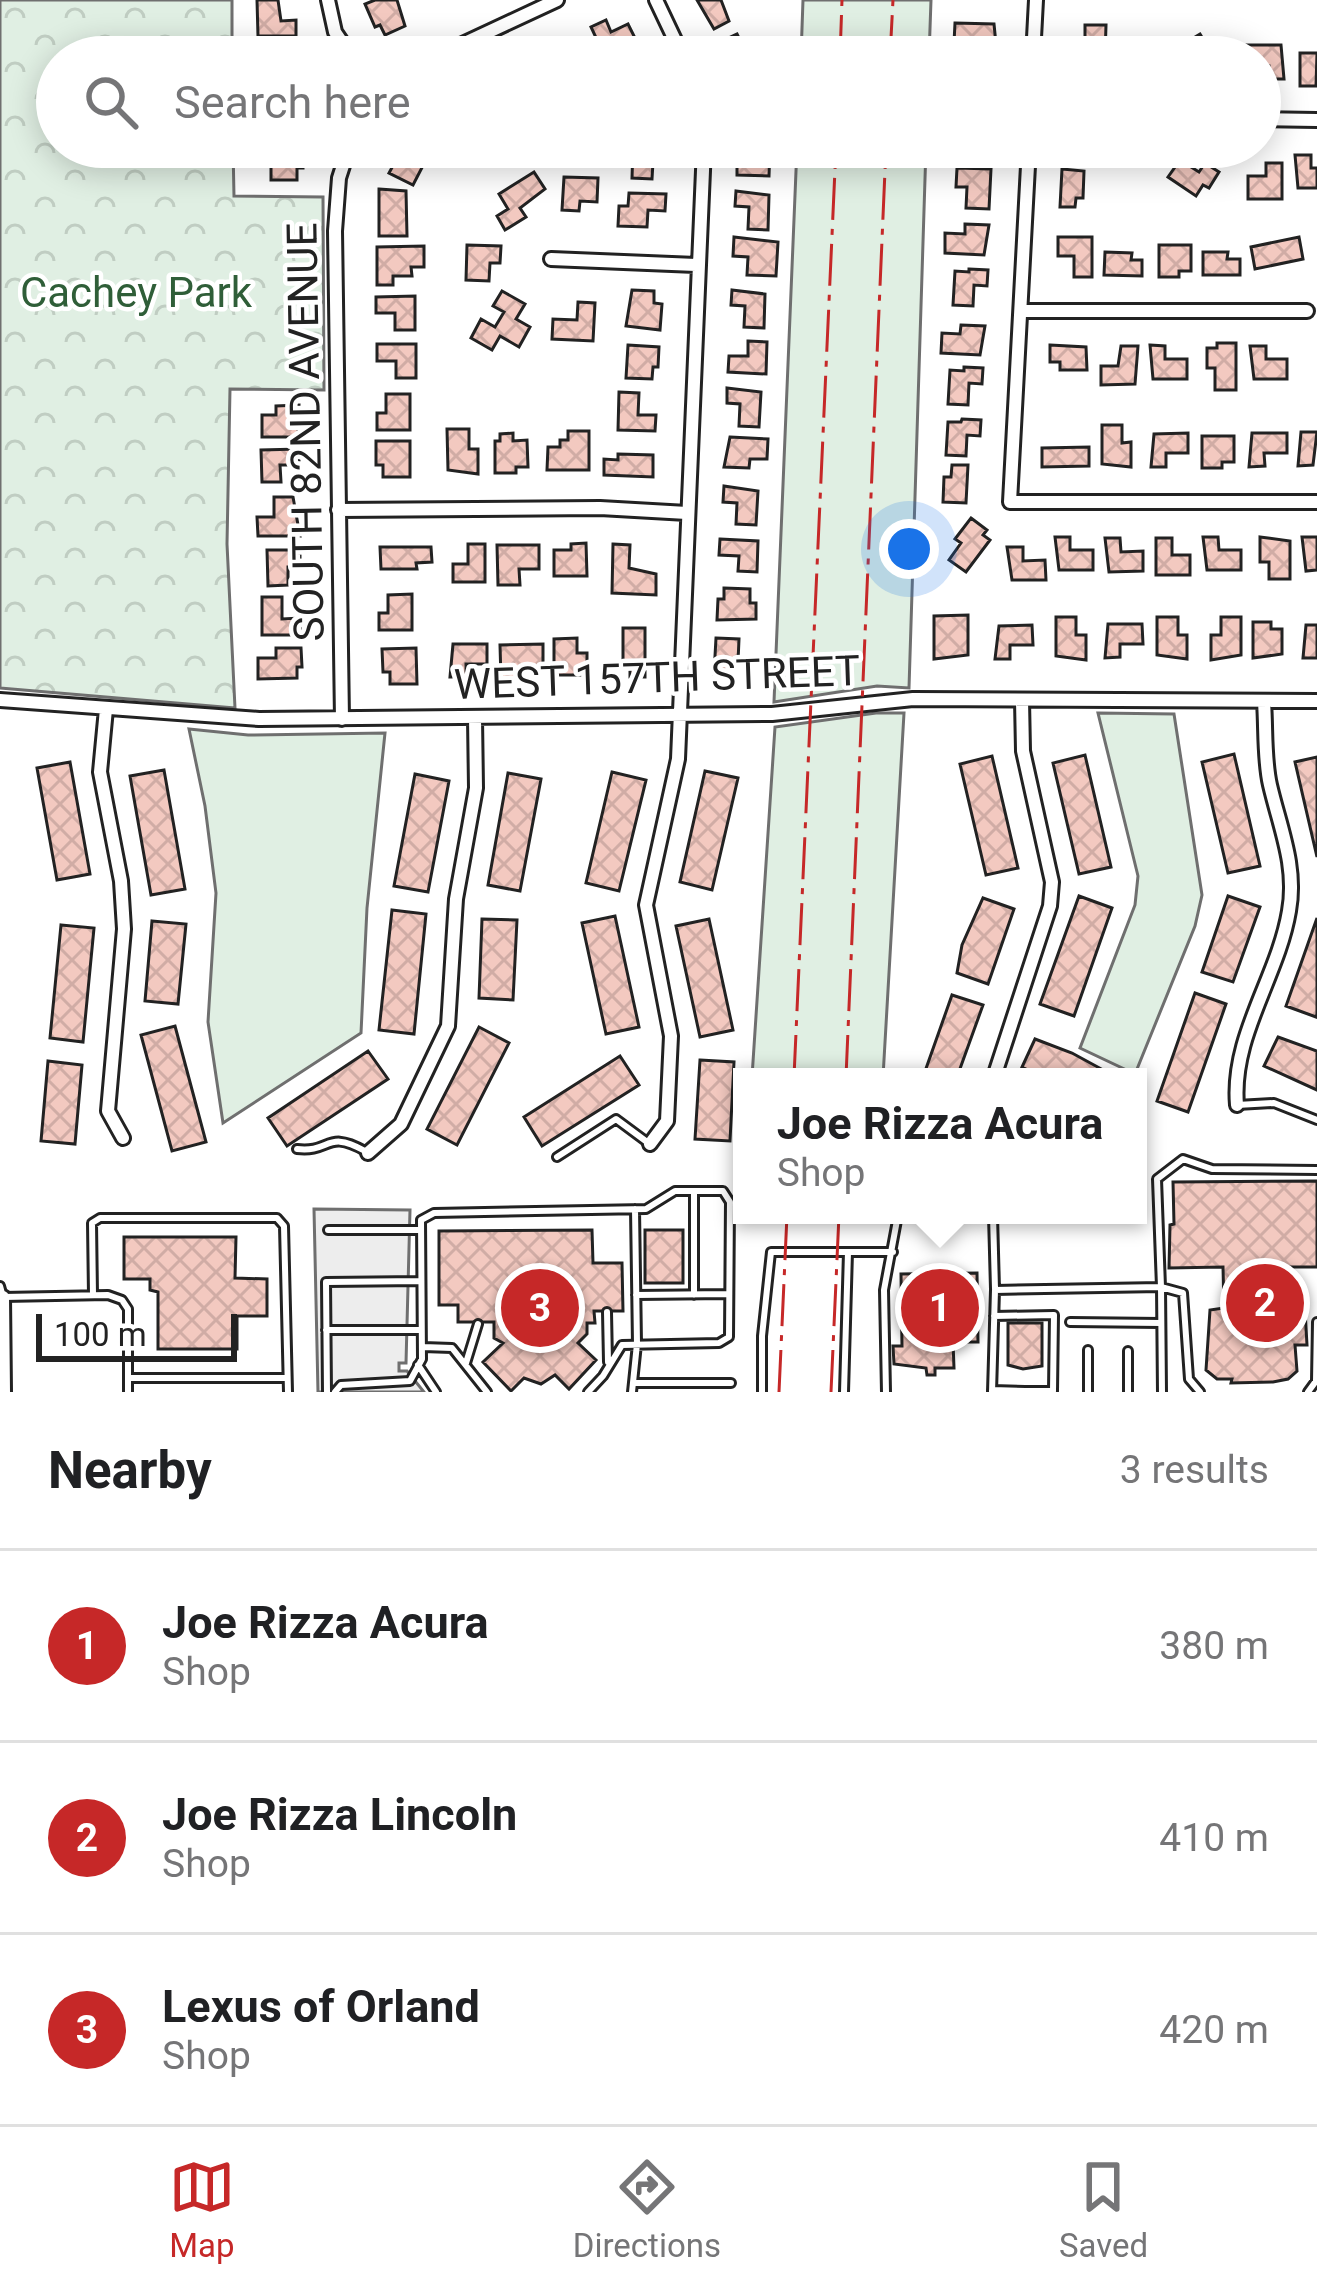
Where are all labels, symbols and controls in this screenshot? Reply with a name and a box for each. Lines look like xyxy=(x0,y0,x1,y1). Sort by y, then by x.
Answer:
search box xyxy=(36,36,1281,168)
icon: search xyxy=(78,69,144,135)
text: Search here xyxy=(174,76,411,129)
street label: SOUTH 82ND AVENUE xyxy=(277,222,334,642)
park label: Cachey Park xyxy=(20,268,253,317)
your location xyxy=(879,519,939,579)
street label: WEST 157TH STREET xyxy=(453,646,861,709)
popup xyxy=(733,1068,1147,1224)
text: Joe Rizza Acura xyxy=(777,1097,1103,1150)
text: Shop xyxy=(777,1150,866,1196)
pin: 2 xyxy=(1226,1258,1304,1348)
pin: 3 xyxy=(501,1263,579,1353)
pin: 1 xyxy=(901,1263,979,1353)
scale bar xyxy=(36,1308,237,1361)
text: 100 m xyxy=(54,1315,147,1354)
text: Nearby xyxy=(48,1441,212,1500)
text: 3 results xyxy=(1120,1447,1269,1493)
text: Joe Rizza Acura xyxy=(162,1596,489,1649)
text: 1 xyxy=(76,1623,98,1669)
text: 380 m xyxy=(1159,1623,1269,1669)
text: Shop xyxy=(162,1649,251,1695)
text: Joe Rizza Lincoln xyxy=(162,1788,517,1841)
text: 2 xyxy=(76,1815,98,1861)
text: 410 m xyxy=(1159,1815,1269,1861)
text: Shop xyxy=(162,1841,251,1887)
text: Lexus of Orland xyxy=(162,1980,480,2033)
text: 3 xyxy=(76,2007,98,2053)
text: 420 m xyxy=(1159,2007,1269,2053)
text: Shop xyxy=(162,2033,251,2079)
tab: Map xyxy=(169,2154,235,2265)
tab: Directions xyxy=(573,2154,721,2265)
tab: Saved xyxy=(1059,2154,1148,2265)

